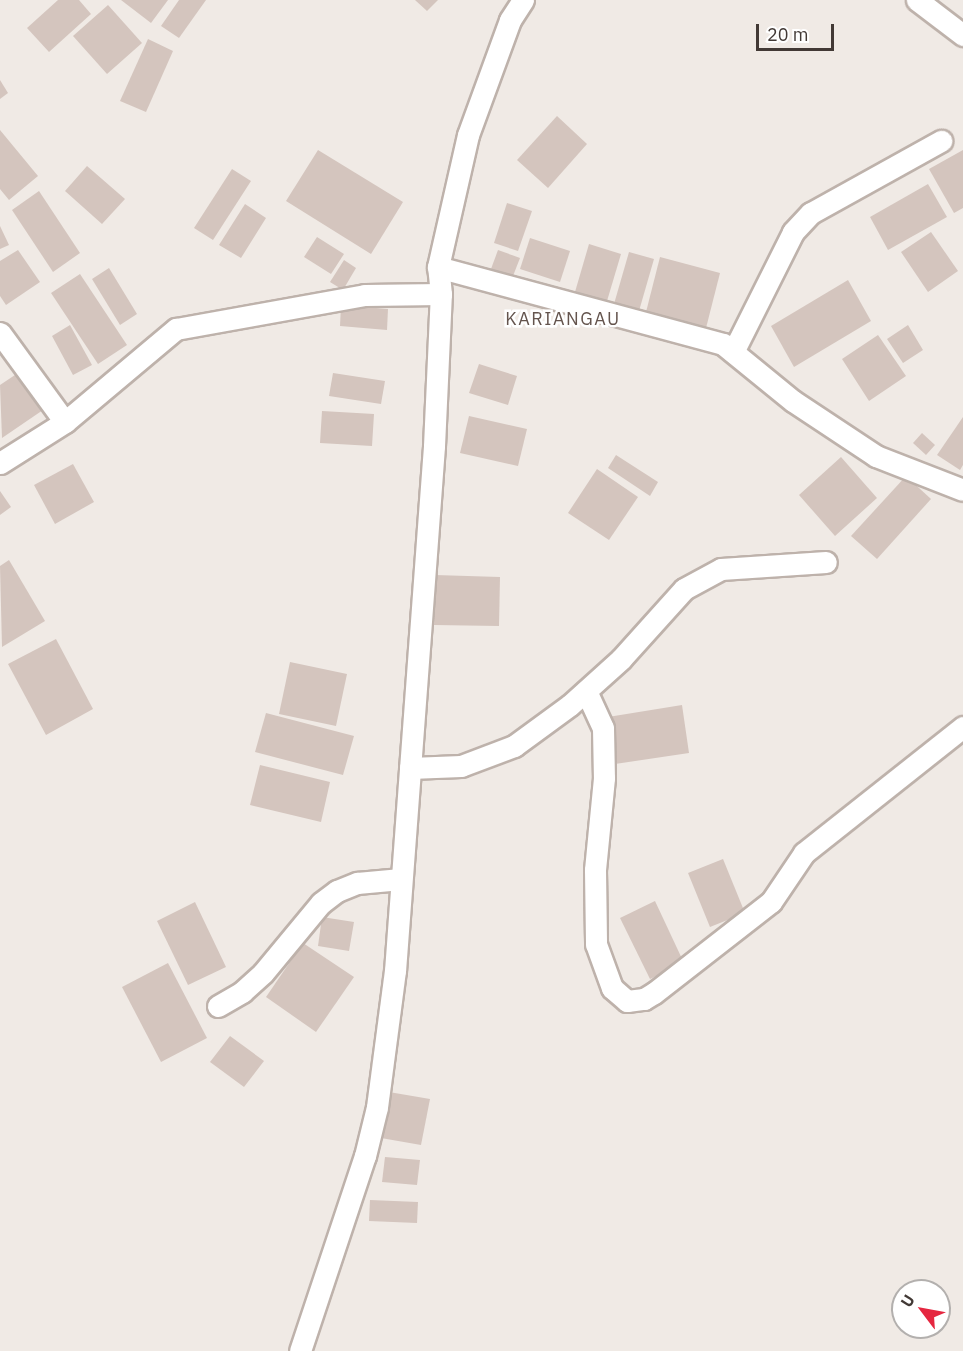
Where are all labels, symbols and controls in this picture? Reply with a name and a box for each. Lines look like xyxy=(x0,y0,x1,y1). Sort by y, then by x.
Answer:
scale bar xyxy=(759,12,837,50)
text: 20 m xyxy=(767,23,809,46)
district label: KARIANGAU xyxy=(505,308,621,330)
north arrow xyxy=(891,1279,951,1339)
text: U xyxy=(896,1291,919,1311)

